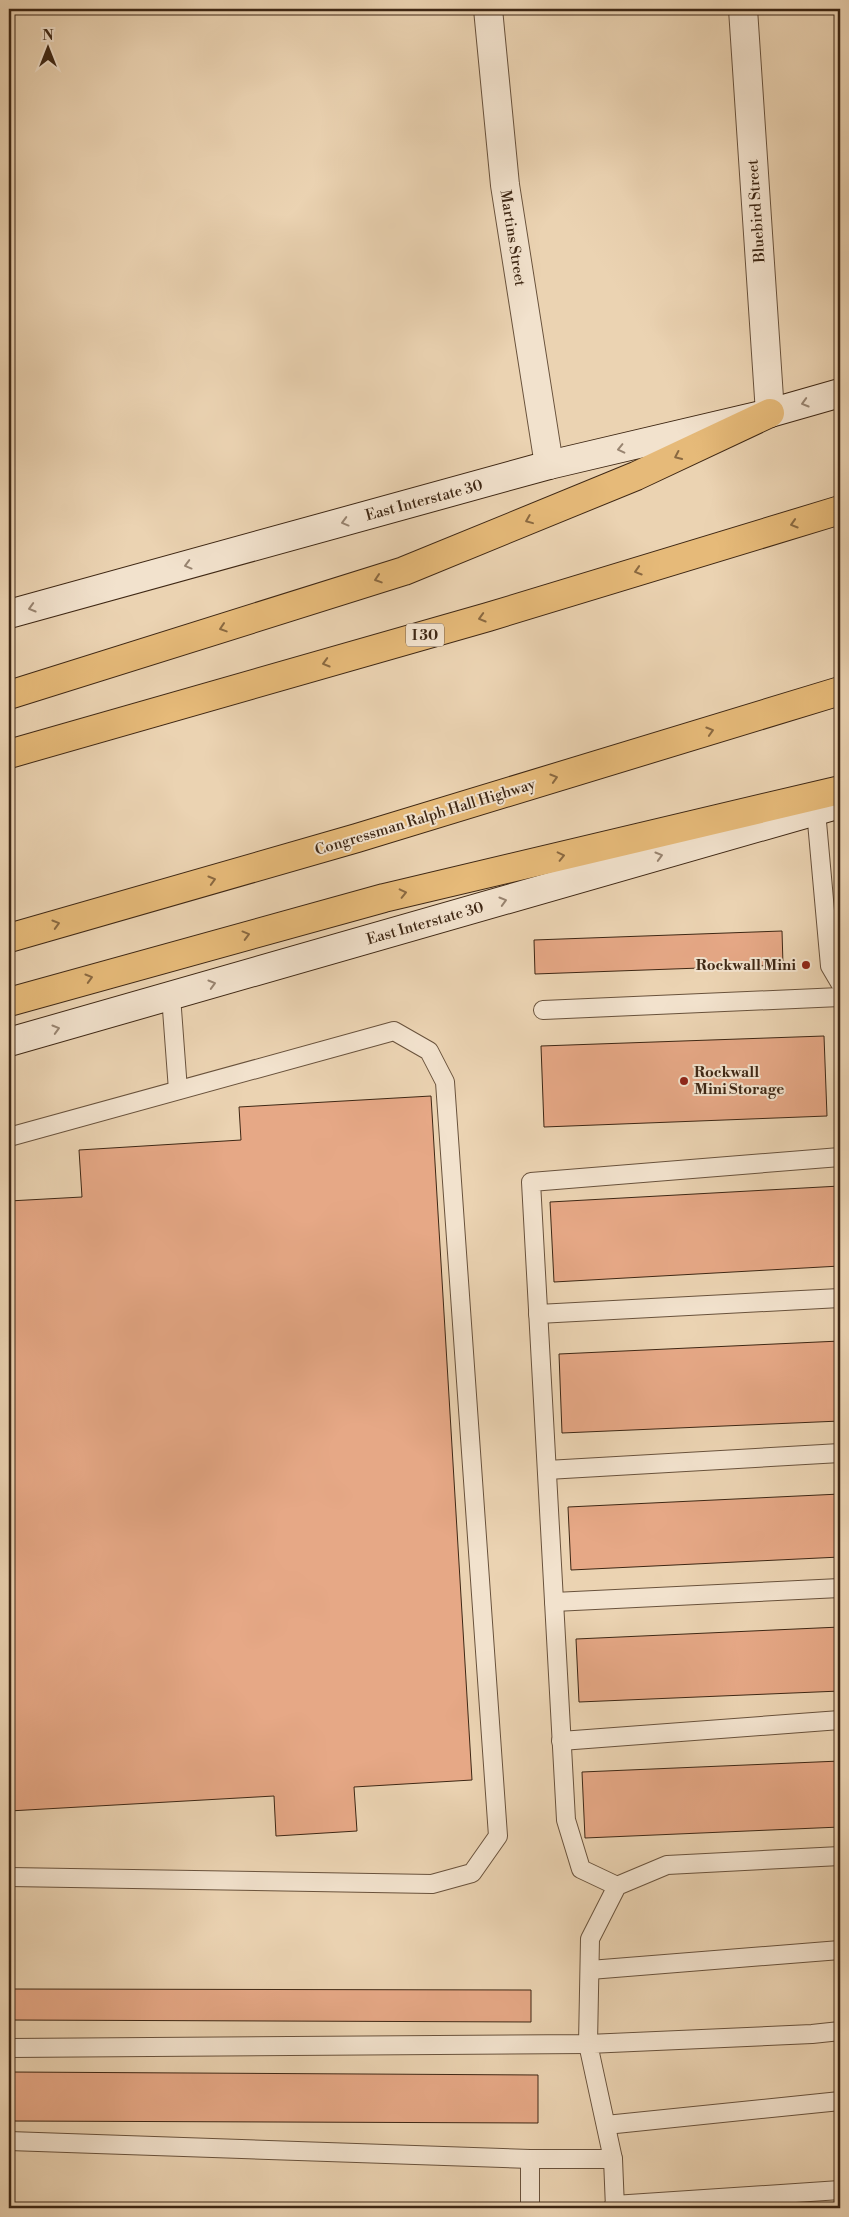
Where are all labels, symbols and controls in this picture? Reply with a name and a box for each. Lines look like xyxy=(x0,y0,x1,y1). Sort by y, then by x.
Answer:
north arrow xyxy=(22,22,72,72)
text: N xyxy=(42,27,54,45)
street label: Bluebird Street xyxy=(743,158,770,264)
street label: Martins Street xyxy=(496,189,530,288)
one-way arrow xyxy=(801,397,810,408)
one-way arrow xyxy=(617,443,625,453)
one-way arrow xyxy=(674,450,683,460)
street label: East Interstate 30 xyxy=(363,476,485,525)
one-way arrow xyxy=(525,513,534,524)
one-way arrow xyxy=(342,516,350,526)
one-way arrow xyxy=(790,519,798,529)
one-way arrow xyxy=(185,559,193,569)
one-way arrow xyxy=(634,566,643,576)
one-way arrow xyxy=(374,573,382,583)
one-way arrow xyxy=(27,602,36,613)
one-way arrow xyxy=(479,613,487,623)
one-way arrow xyxy=(219,622,227,632)
road number: I 30 xyxy=(406,624,444,646)
one-way arrow xyxy=(323,657,331,667)
one-way arrow xyxy=(705,726,713,736)
one-way arrow xyxy=(550,774,558,784)
street label: Congressman Ralph Hall Highway xyxy=(313,775,538,860)
one-way arrow xyxy=(556,851,565,862)
one-way arrow xyxy=(654,852,663,862)
one-way arrow xyxy=(207,875,215,885)
one-way arrow xyxy=(398,888,407,899)
one-way arrow xyxy=(498,896,506,906)
street label: East Interstate 30 xyxy=(364,898,486,949)
one-way arrow xyxy=(51,920,59,930)
one-way arrow xyxy=(241,930,250,941)
place label: Rockwall Mini xyxy=(696,956,796,975)
marker: Rockwall Mini xyxy=(800,959,812,971)
one-way arrow xyxy=(85,973,93,984)
one-way arrow xyxy=(207,979,215,989)
one-way arrow xyxy=(51,1024,59,1034)
place label: Rockwall Mini Storage xyxy=(694,1063,784,1099)
marker: Rockwall Mini Storage xyxy=(678,1075,690,1087)

